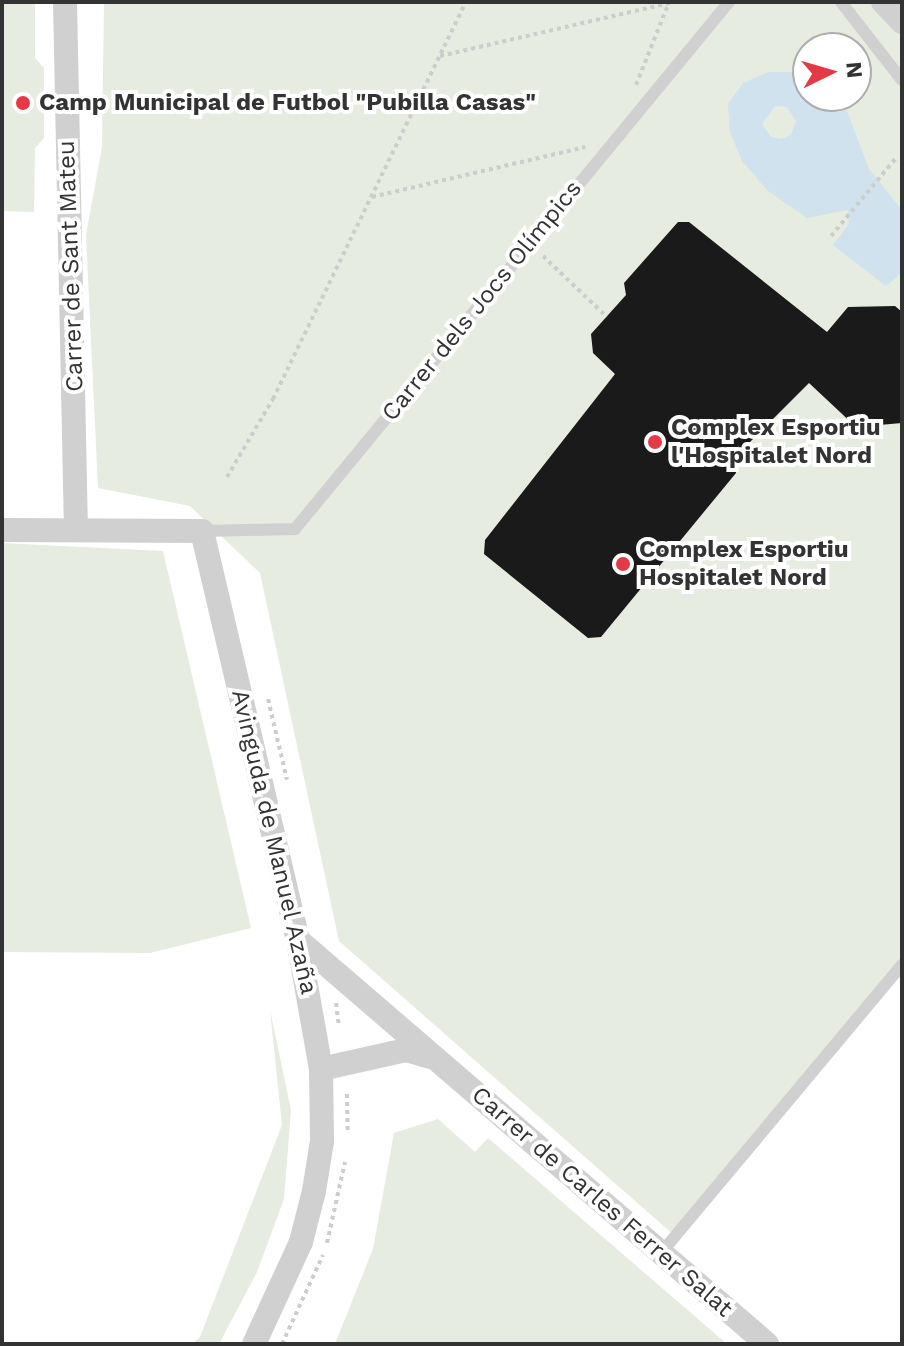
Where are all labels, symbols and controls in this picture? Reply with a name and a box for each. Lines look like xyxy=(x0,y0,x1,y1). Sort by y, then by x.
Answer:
north arrow xyxy=(792,32,872,112)
text: N xyxy=(841,61,868,79)
place label: Camp Municipal de Futbol "Pubilla Casas" xyxy=(39,89,537,117)
marker: Camp Municipal de Futbol "Pubilla Casas" xyxy=(14,94,32,112)
street label: Carrer de Sant Mateu xyxy=(52,140,90,392)
street label: Carrer dels Jocs Olímpics xyxy=(376,174,588,428)
place label: Complex Esportiu l'Hospitalet Nord xyxy=(671,414,881,470)
marker: Complex Esportiu l'Hospitalet Nord xyxy=(646,433,664,451)
place label: Complex Esportiu Hospitalet Nord xyxy=(639,536,849,592)
marker: Complex Esportiu Hospitalet Nord xyxy=(614,555,632,573)
street label: Avinguda de Manuel Azaña xyxy=(225,686,323,998)
street label: Carrer de Carles Ferrer Salat xyxy=(465,1080,739,1324)

